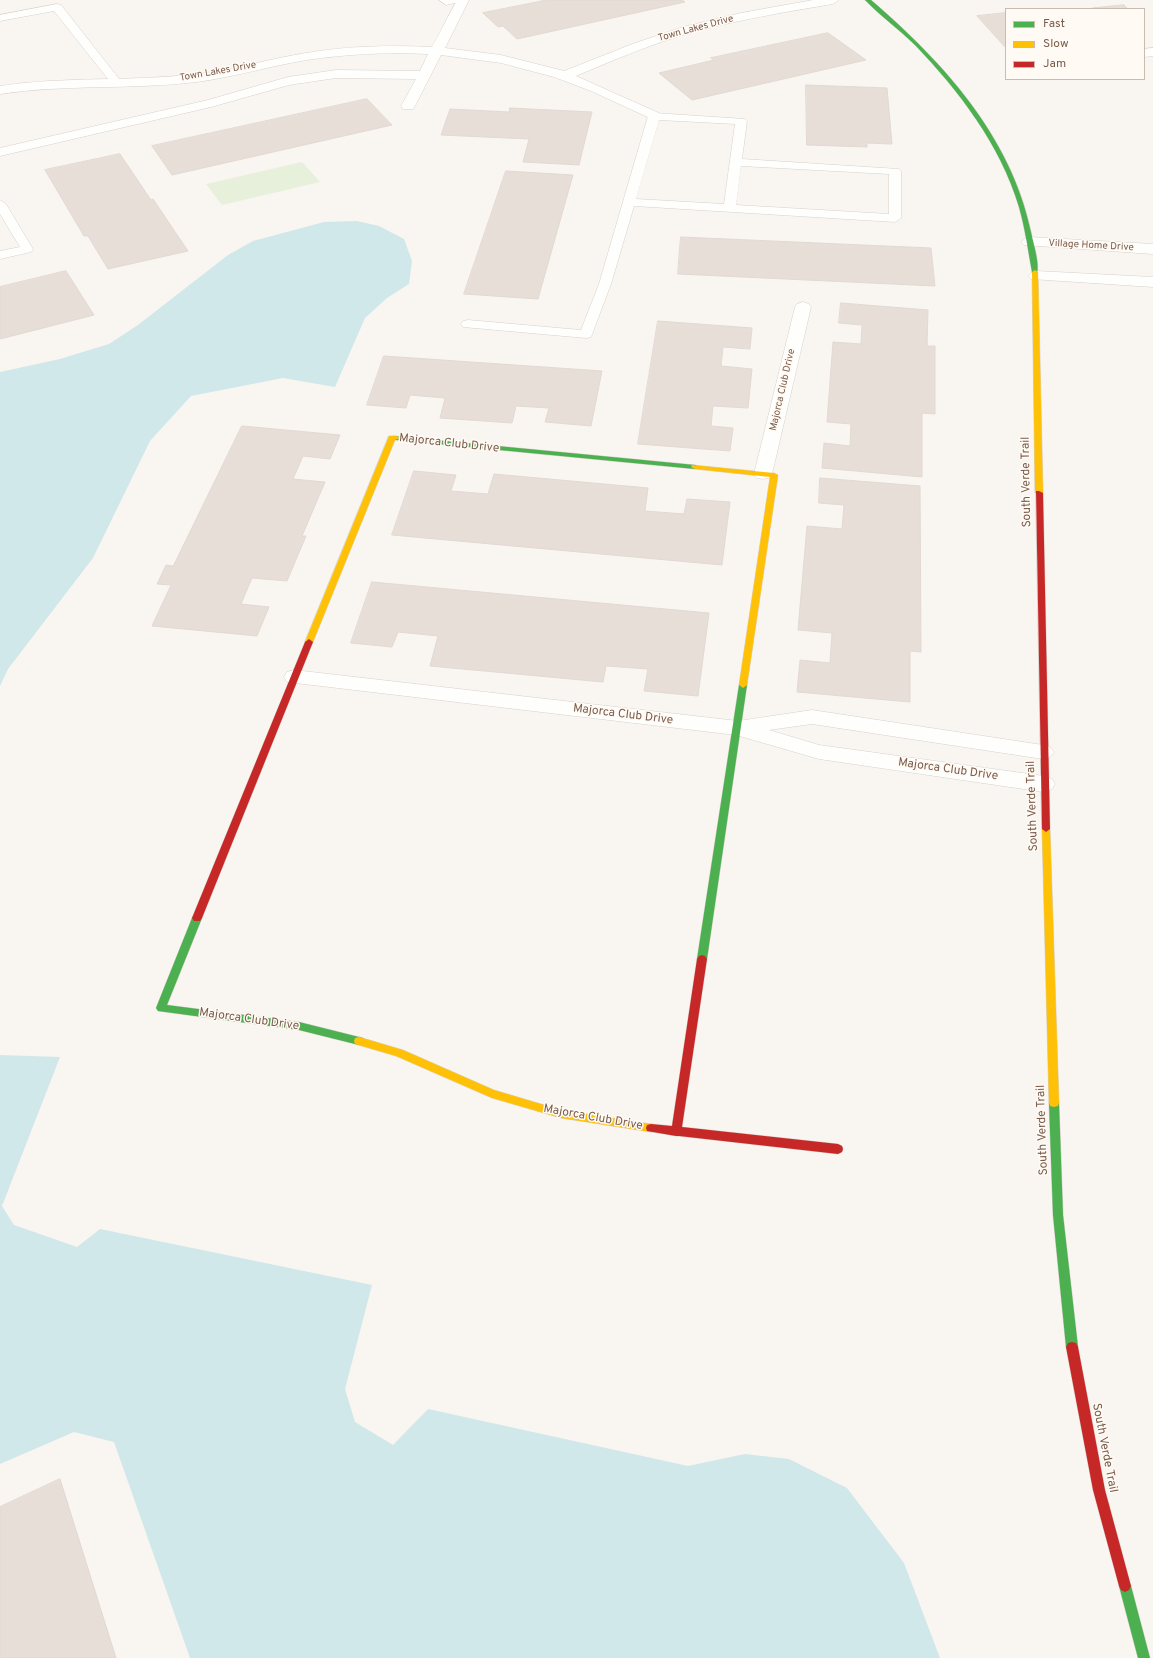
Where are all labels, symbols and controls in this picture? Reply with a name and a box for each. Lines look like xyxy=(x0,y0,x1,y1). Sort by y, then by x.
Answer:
legend xyxy=(1005,8,1145,80)
street label: Town Lakes Drive xyxy=(657,13,735,45)
text: Fast xyxy=(1043,16,1065,32)
text: Slow xyxy=(1043,36,1069,52)
text: Jam xyxy=(1043,56,1066,72)
street label: Town Lakes Drive xyxy=(179,59,257,85)
street label: Village Home Drive xyxy=(1048,238,1134,254)
street label: Majorca Club Drive xyxy=(768,348,798,432)
street label: Majorca Club Drive xyxy=(398,432,500,456)
street label: South Verde Trail xyxy=(1019,436,1035,528)
street label: Majorca Club Drive xyxy=(572,702,674,728)
street label: Majorca Club Drive xyxy=(897,756,999,784)
street label: South Verde Trail xyxy=(1024,760,1042,852)
street label: Majorca Club Drive xyxy=(198,1006,300,1034)
street label: South Verde Trail xyxy=(1034,1084,1052,1176)
street label: Majorca Club Drive xyxy=(542,1102,644,1134)
street label: South Verde Trail xyxy=(1088,1402,1120,1494)

